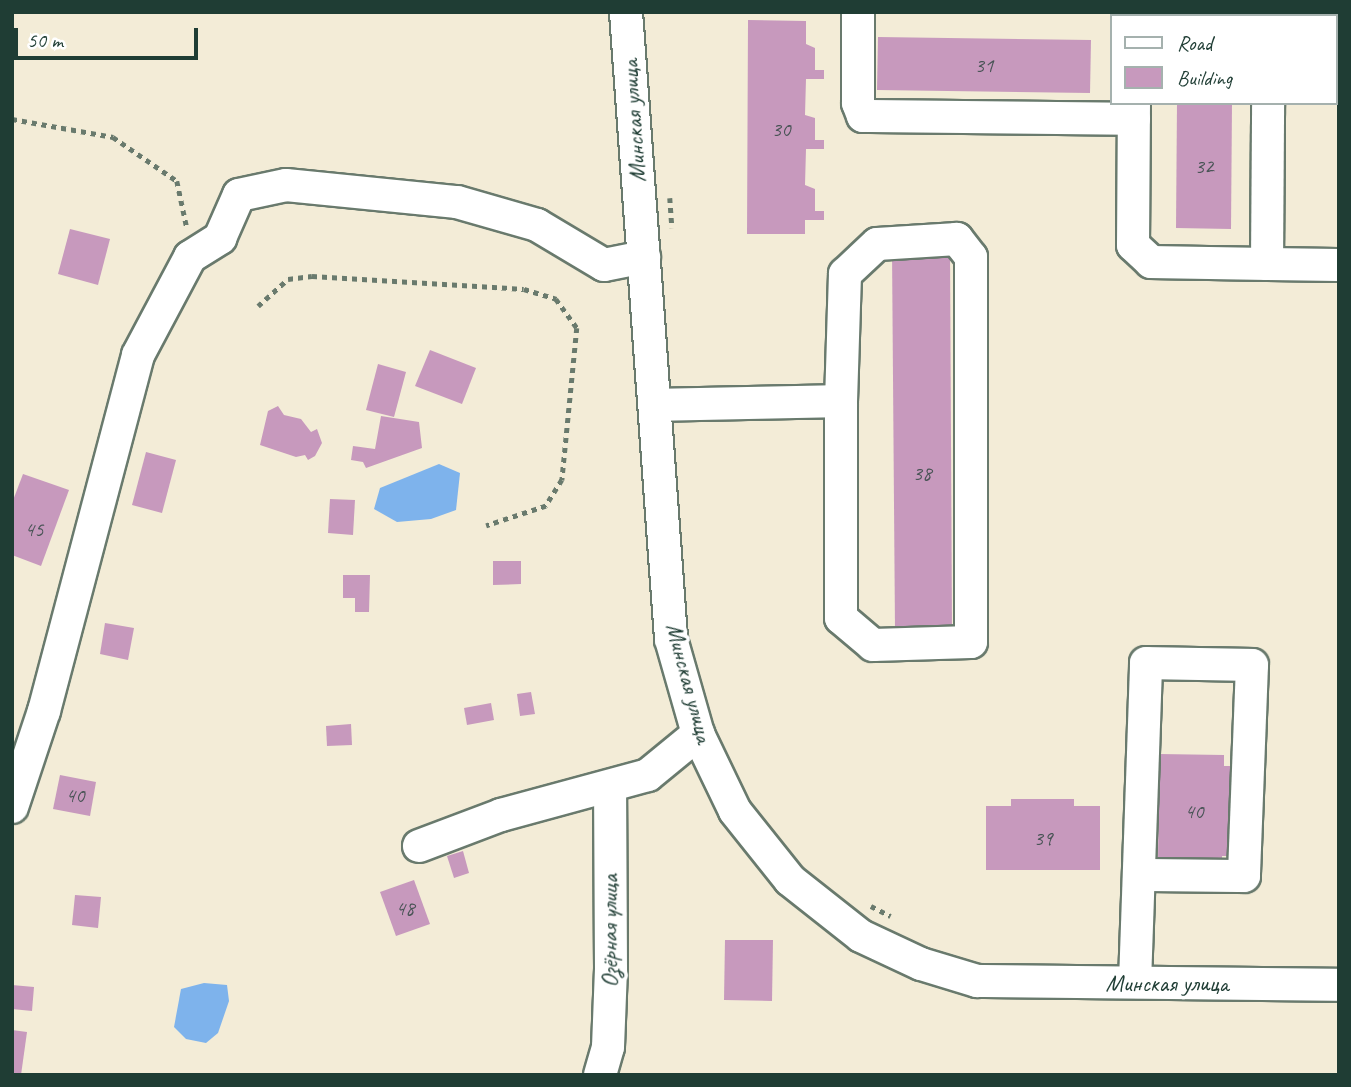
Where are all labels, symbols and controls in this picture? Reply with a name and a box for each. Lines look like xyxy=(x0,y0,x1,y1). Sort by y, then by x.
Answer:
scale bar xyxy=(18,14,201,58)
legend xyxy=(1110,14,1337,105)
text: 50 m xyxy=(27,27,63,53)
text: Road xyxy=(1177,30,1212,56)
house number: 31 xyxy=(975,52,993,78)
street label: Минская улица xyxy=(615,59,653,183)
text: Building xyxy=(1177,65,1232,91)
house number: 30 xyxy=(772,116,790,142)
house number: 32 xyxy=(1195,153,1213,179)
house number: 38 xyxy=(913,460,931,486)
house number: 45 xyxy=(25,516,43,542)
street label: Минская улица xyxy=(659,620,719,746)
house number: 40 xyxy=(66,782,84,808)
house number: 40 xyxy=(1185,798,1203,824)
house number: 39 xyxy=(1034,825,1052,851)
street label: Озёрная улица xyxy=(596,874,624,988)
house number: 48 xyxy=(396,895,414,921)
street label: Минская улица xyxy=(1106,970,1228,998)

